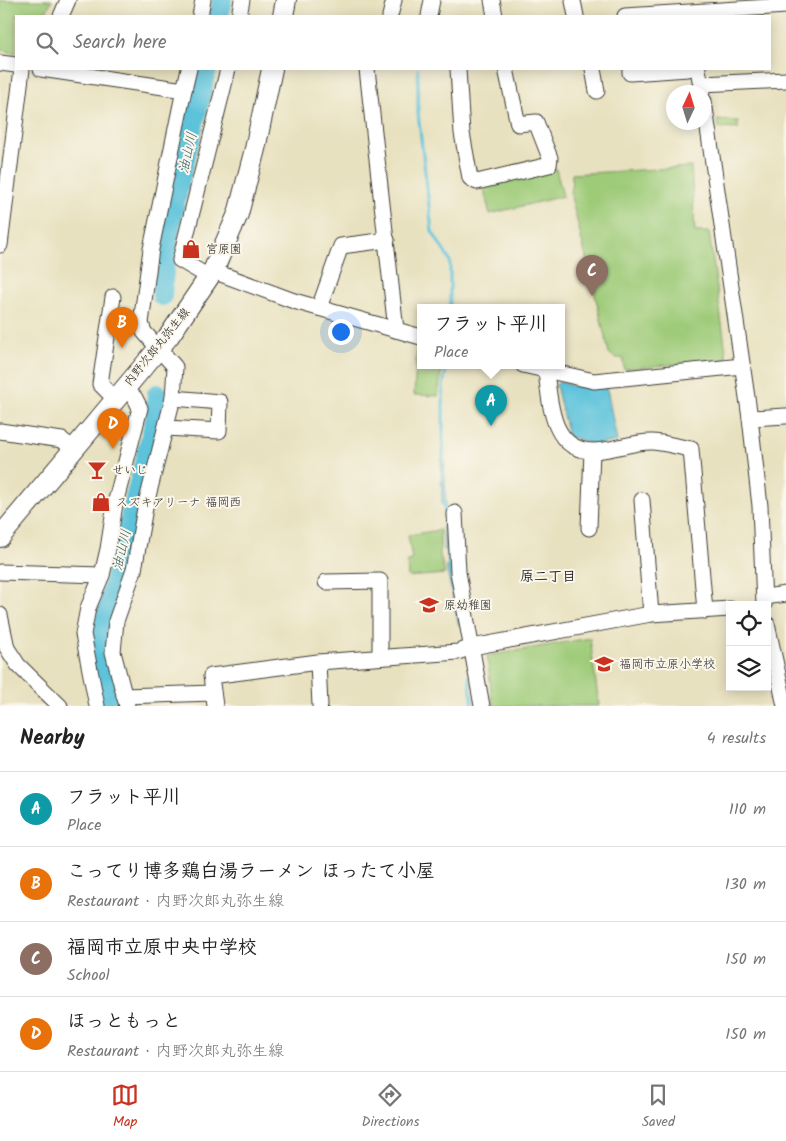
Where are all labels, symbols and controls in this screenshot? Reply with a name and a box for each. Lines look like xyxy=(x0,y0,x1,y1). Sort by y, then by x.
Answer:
search box xyxy=(15,15,771,70)
text: Search here xyxy=(73,28,167,58)
icon: search xyxy=(33,29,61,57)
north arrow xyxy=(666,85,711,130)
water label: 油山川 xyxy=(173,130,203,176)
shop icon: 宮原園 xyxy=(180,238,202,260)
place label: 宮原園 xyxy=(206,240,242,259)
pin: C xyxy=(576,255,608,296)
street label: 内野次郎丸弥生線 xyxy=(119,304,195,390)
popup xyxy=(417,304,565,369)
pin: B xyxy=(106,307,138,348)
text: フラット平川 xyxy=(434,310,548,340)
your location xyxy=(328,319,354,345)
text: Place xyxy=(434,340,468,365)
pin: A xyxy=(475,385,507,426)
pin: D xyxy=(97,408,129,449)
bar icon: せいじ xyxy=(86,459,108,481)
place label: せいじ xyxy=(112,461,148,480)
shop icon: スズキアリーナ 福岡西 xyxy=(90,491,112,513)
place label: スズキアリーナ 福岡西 xyxy=(116,493,241,512)
water label: 油山川 xyxy=(106,527,138,573)
district label: 原二丁目 xyxy=(520,566,576,588)
school or university icon: 原幼稚園 xyxy=(418,594,440,616)
place label: 原幼稚園 xyxy=(444,596,492,615)
map controls xyxy=(726,601,771,691)
button: locate xyxy=(726,601,771,646)
button: layers xyxy=(726,646,771,691)
school or university icon: 福岡市立原小学校 xyxy=(593,653,615,675)
place label: 福岡市立原小学校 xyxy=(619,655,715,674)
text: Nearby xyxy=(20,722,85,755)
text: 4 results xyxy=(707,726,766,751)
text: フラット平川 xyxy=(67,783,181,813)
text: A xyxy=(31,797,41,822)
text: 110 m xyxy=(729,797,766,822)
text: Place xyxy=(67,813,101,838)
text: こってり博多鶏白湯ラーメン ほったて小屋 xyxy=(67,857,435,887)
text: B xyxy=(31,872,41,897)
text: 130 m xyxy=(725,872,766,897)
text: Restaurant · 内野次郎丸弥生線 xyxy=(67,889,284,914)
text: 福岡市立原中央中学校 xyxy=(67,933,257,963)
text: C xyxy=(31,947,41,972)
text: 150 m xyxy=(725,947,766,972)
text: School xyxy=(67,963,110,988)
text: ほっともっと xyxy=(67,1007,181,1037)
text: D xyxy=(31,1022,41,1047)
text: 150 m xyxy=(725,1022,766,1047)
text: Restaurant · 内野次郎丸弥生線 xyxy=(67,1039,284,1064)
tab: Map xyxy=(111,1081,139,1133)
tab: Directions xyxy=(361,1081,419,1133)
tab: Saved xyxy=(642,1081,675,1133)

